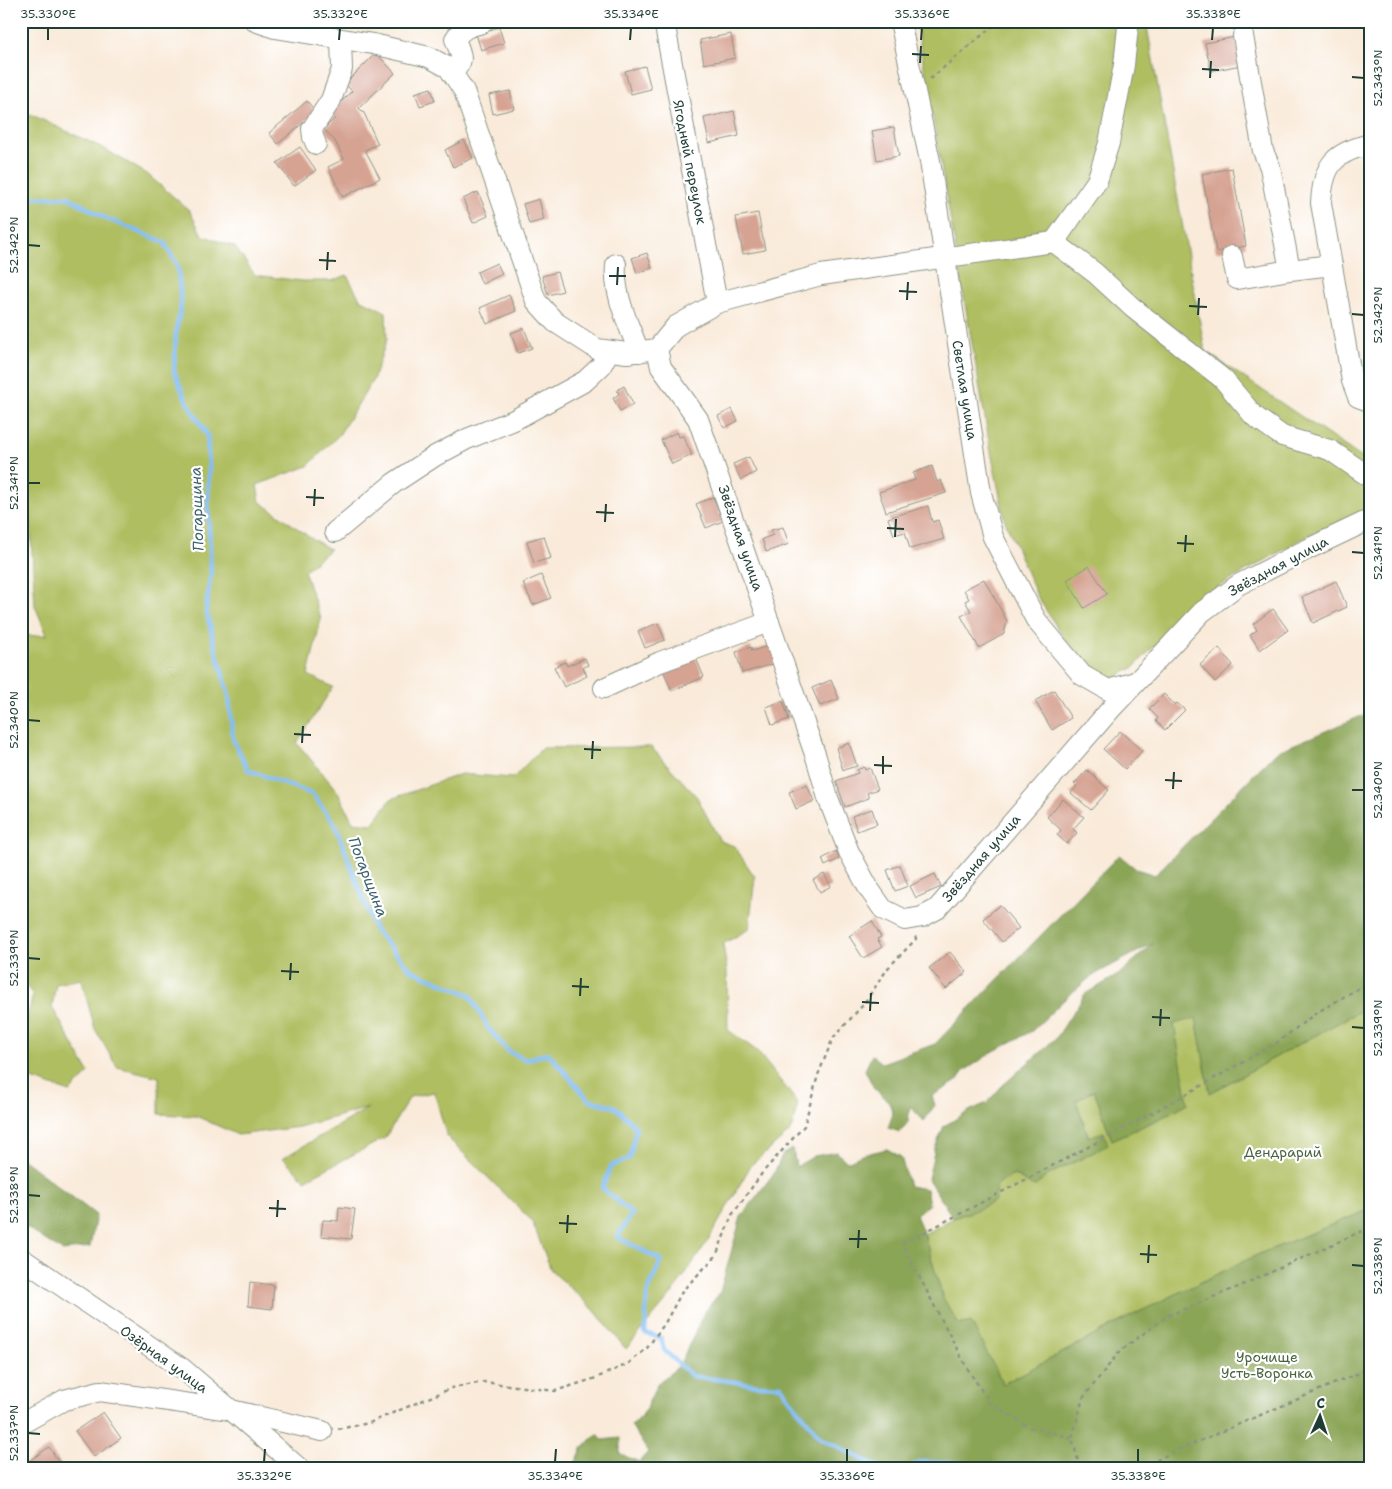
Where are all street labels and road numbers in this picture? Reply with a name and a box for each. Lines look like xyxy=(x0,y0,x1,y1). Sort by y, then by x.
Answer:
street label: Ягодный переулок xyxy=(669,98,711,226)
street label: Светлая улица xyxy=(948,339,982,442)
street label: Звёздная улица xyxy=(714,483,768,594)
street label: Звёздная улица xyxy=(1225,532,1331,600)
street label: Звёздная улица xyxy=(938,810,1024,906)
street label: Озёрная улица xyxy=(117,1321,212,1397)

